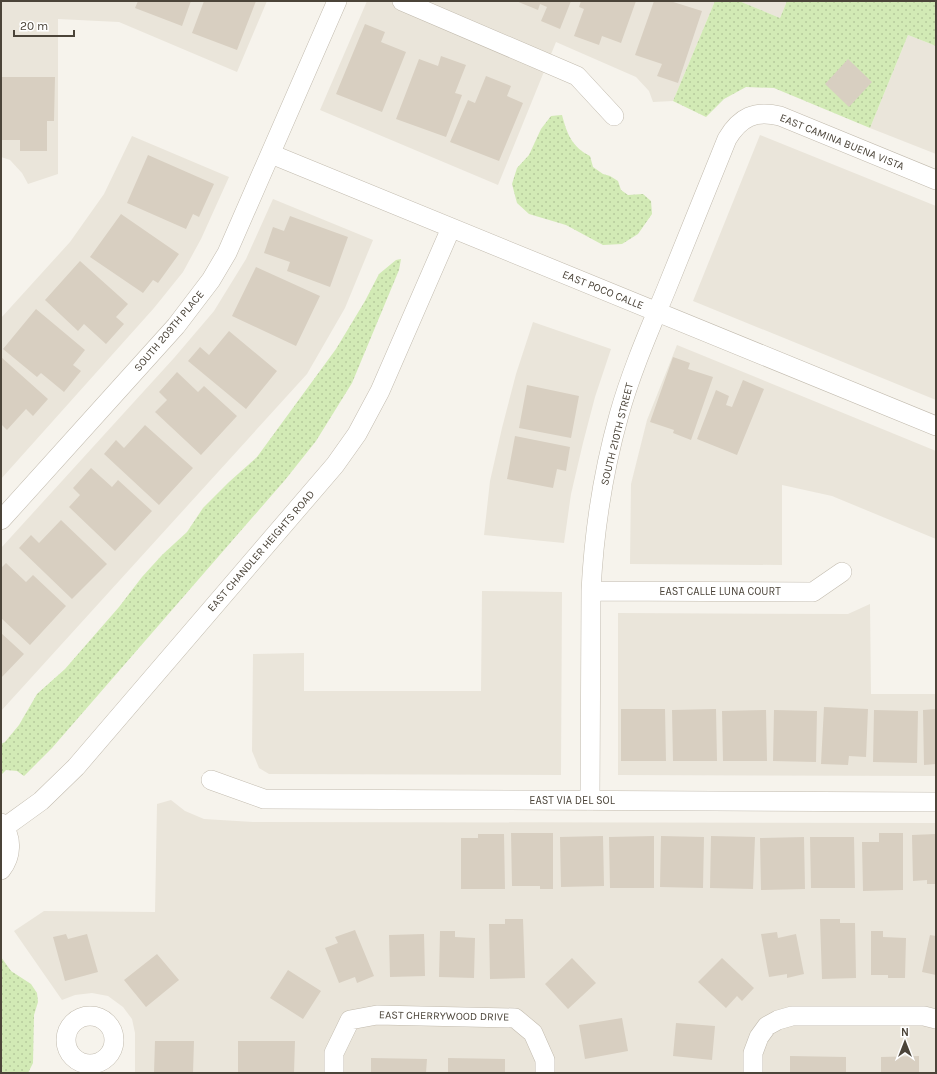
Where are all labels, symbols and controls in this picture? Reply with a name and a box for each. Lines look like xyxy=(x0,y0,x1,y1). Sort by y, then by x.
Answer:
scale bar xyxy=(14,12,74,38)
text: 20 m xyxy=(20,19,48,33)
street label: EAST CAMINA BUENA VISTA xyxy=(778,111,907,173)
street label: EAST POCO CALLE xyxy=(560,268,646,312)
street label: SOUTH 209TH PLACE xyxy=(131,288,207,374)
street label: SOUTH 210TH STREET xyxy=(598,381,636,487)
street label: EAST CHANDLER HEIGHTS ROAD xyxy=(205,488,317,614)
street label: EAST CALLE LUNA COURT xyxy=(659,585,781,598)
street label: EAST VIA DEL SOL xyxy=(529,794,616,807)
street label: EAST CHERRYWOOD DRIVE xyxy=(379,1008,509,1024)
north arrow xyxy=(885,1022,925,1062)
text: N xyxy=(901,1026,909,1039)

